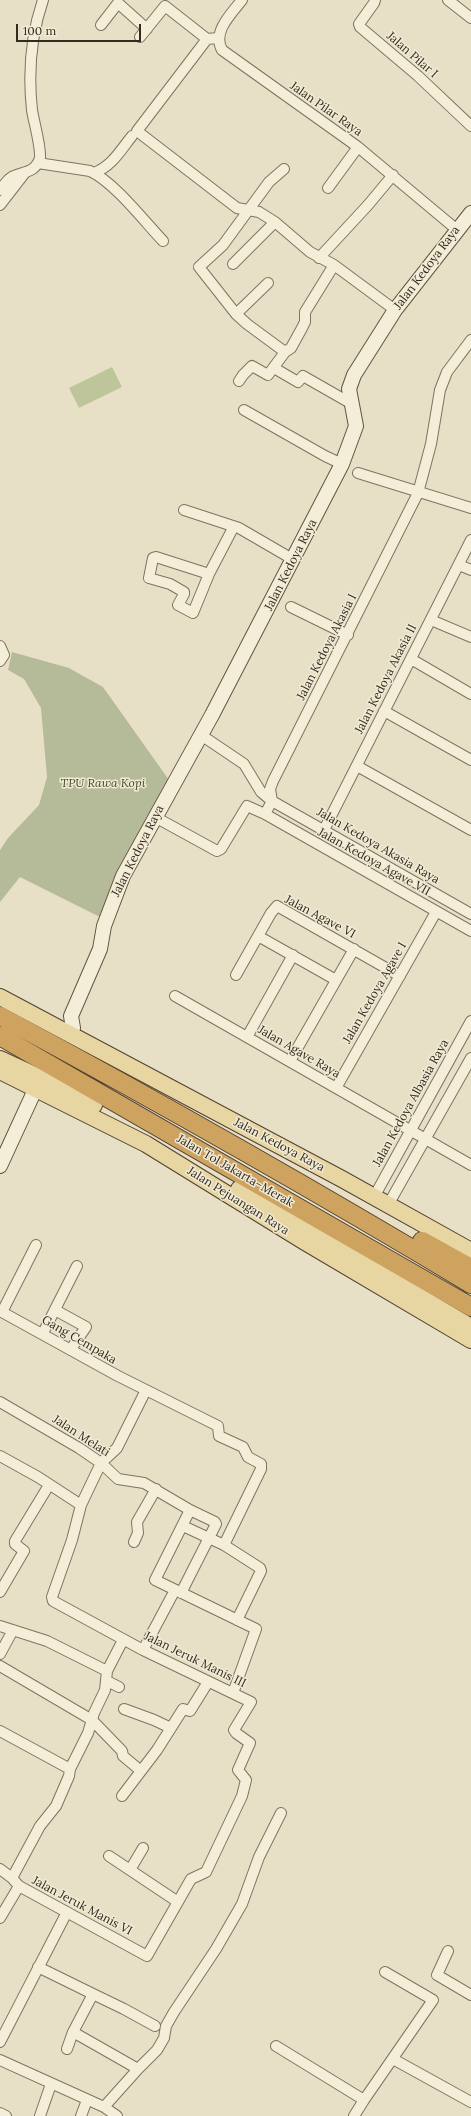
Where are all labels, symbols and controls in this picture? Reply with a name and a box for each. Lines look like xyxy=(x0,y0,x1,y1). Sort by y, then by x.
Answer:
scale bar xyxy=(18,16,143,42)
text: 100 m xyxy=(23,23,56,38)
street label: Jalan Pilar I xyxy=(384,29,440,81)
street label: Jalan Pilar Raya xyxy=(287,79,365,139)
street label: Jalan Kedoya Raya xyxy=(391,223,463,313)
street label: Jalan Kedoya Raya xyxy=(262,517,320,613)
street label: Jalan Kedoya Akasia I xyxy=(294,592,360,702)
street label: Jalan Kedoya Akasia II xyxy=(352,622,420,736)
park label: TPU Rawa Kopi xyxy=(61,777,145,791)
street label: Jalan Kedoya Raya xyxy=(109,803,167,899)
street label: Jalan Kedoya Akasia Raya xyxy=(314,805,442,887)
street label: Jalan Kedoya Agave VII xyxy=(315,825,433,899)
street label: Jalan Agave VI xyxy=(282,892,358,942)
street label: Jalan Kedoya Agave I xyxy=(340,940,410,1046)
street label: Jalan Agave Raya xyxy=(255,1023,343,1081)
street label: Jalan Kedoya Albasia Raya xyxy=(370,1037,452,1169)
street label: Jalan Kedoya Raya xyxy=(231,1115,327,1175)
street label: Jalan Tol Jakarta–Merak xyxy=(174,1132,296,1210)
street label: Jalan Pejuangan Raya xyxy=(184,1164,292,1238)
street label: Gang Cempaka xyxy=(39,1313,119,1367)
street label: Jalan Melati xyxy=(50,1412,112,1460)
street label: Jalan Jeruk Manis III xyxy=(142,1629,248,1691)
street label: Jalan Jeruk Manis VI xyxy=(29,1873,135,1939)

